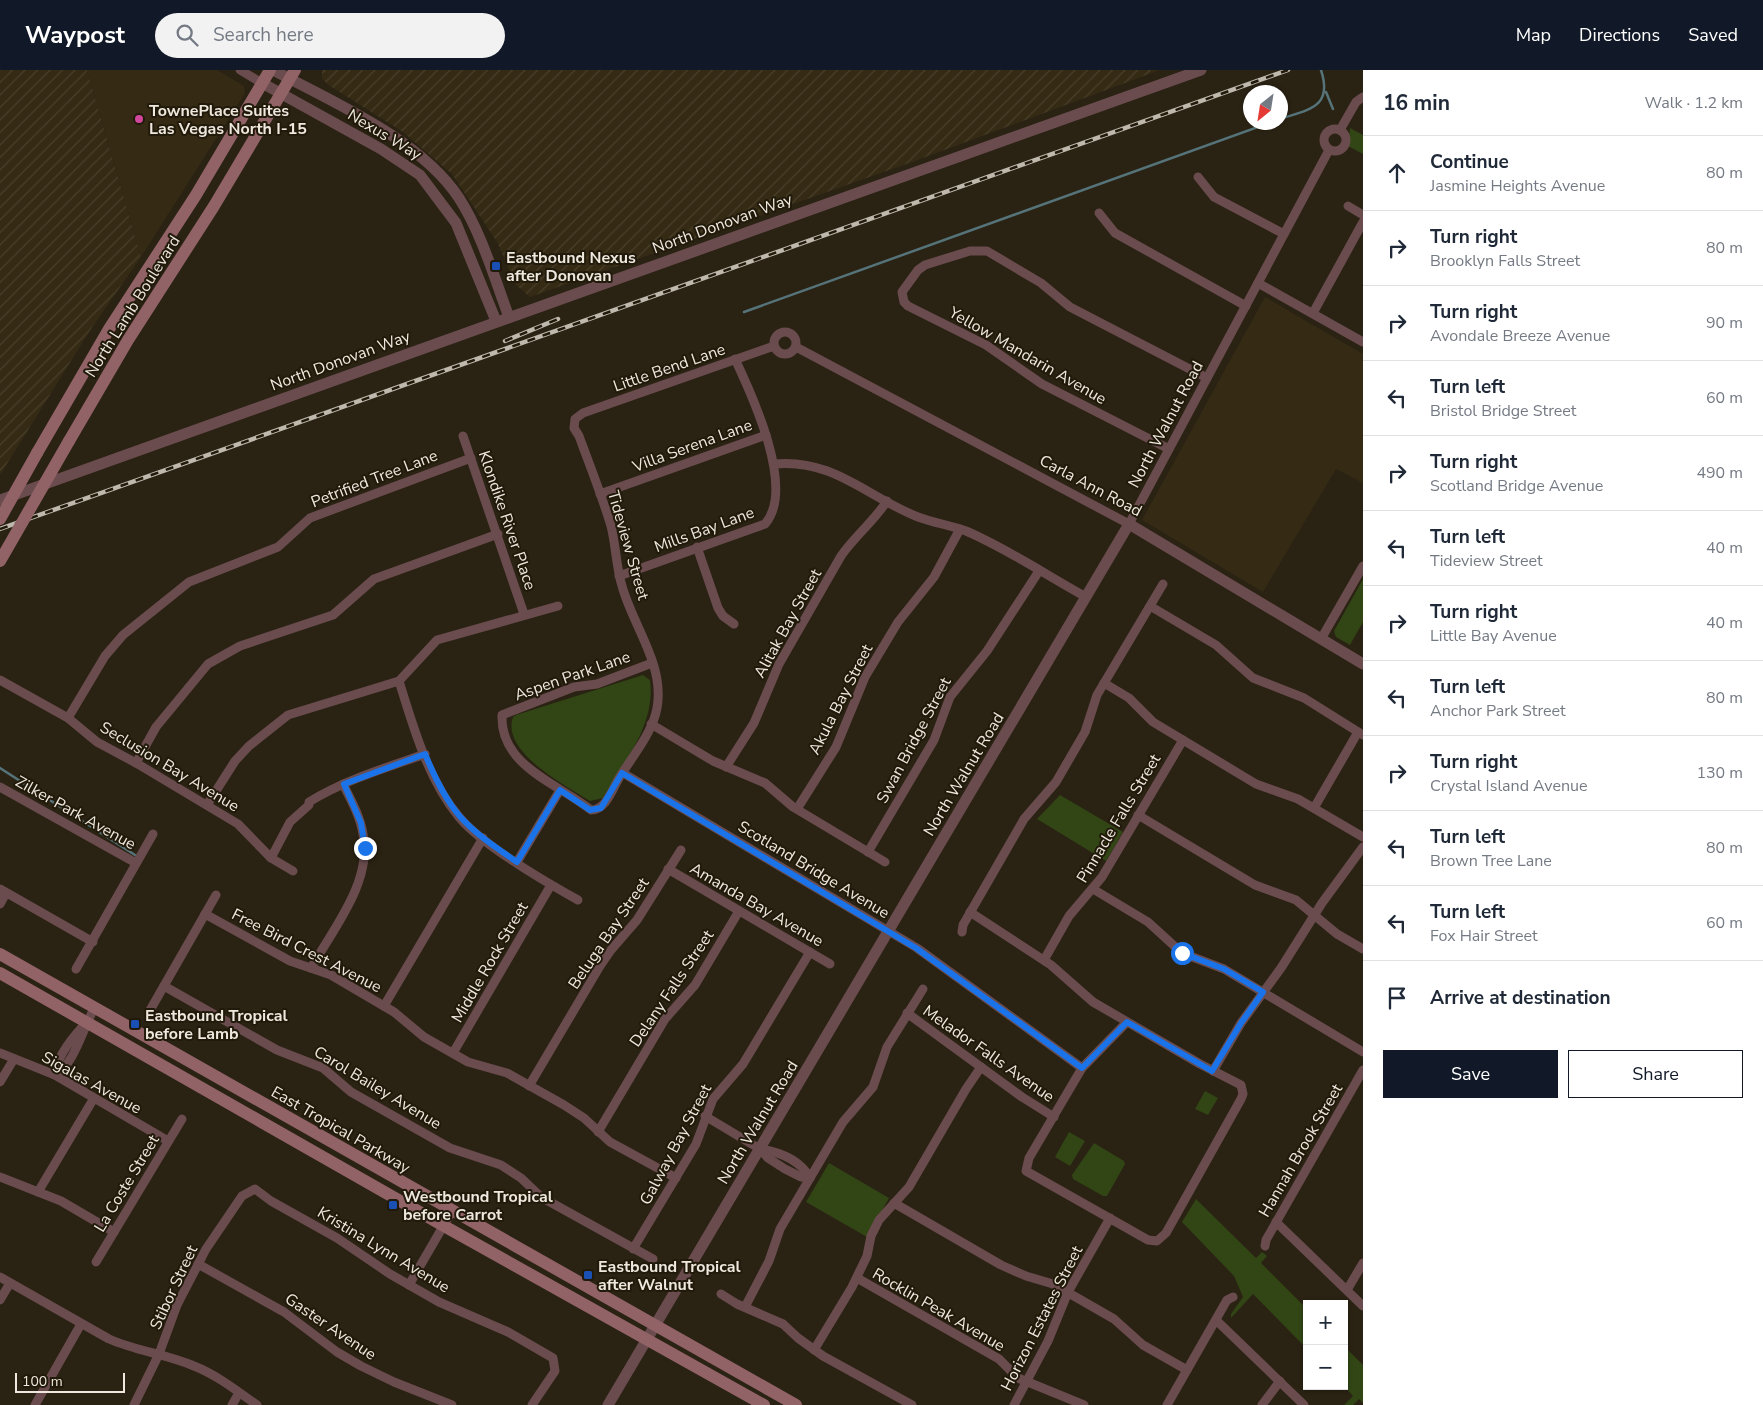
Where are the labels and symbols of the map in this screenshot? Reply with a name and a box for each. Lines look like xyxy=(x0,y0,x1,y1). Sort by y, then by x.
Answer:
north arrow xyxy=(1243,85,1288,130)
place label: TownePlace Suites Las Vegas North I-15 xyxy=(149,100,307,140)
street label: Nexus Way xyxy=(343,104,426,166)
marker: TownePlace Suites Las Vegas North I-15 xyxy=(133,113,145,125)
street label: North Donovan Way xyxy=(649,188,796,259)
street label: North Lamb Boulevard xyxy=(80,231,185,382)
place label: Eastbound Nexus after Donovan xyxy=(506,247,636,287)
marker: Eastbound Nexus after Donovan xyxy=(490,260,502,272)
street label: Yellow Mandarin Avenue xyxy=(944,301,1110,410)
street label: North Donovan Way xyxy=(267,325,414,396)
street label: Little Bend Lane xyxy=(610,338,728,397)
street label: North Walnut Road xyxy=(1123,357,1209,492)
street label: Villa Serena Lane xyxy=(629,414,755,478)
street label: Petrified Tree Lane xyxy=(308,445,441,513)
street label: Klondike River Place xyxy=(473,448,541,593)
street label: Carla Ann Road xyxy=(1035,450,1146,522)
street label: Tideview Street xyxy=(602,488,654,603)
street label: Mills Bay Lane xyxy=(651,502,757,558)
street label: Alitak Bay Street xyxy=(749,565,827,682)
street label: Akula Bay Street xyxy=(804,640,878,758)
street label: Aspen Park Lane xyxy=(511,646,633,706)
street label: Swan Bridge Street xyxy=(871,673,957,807)
street label: North Walnut Road xyxy=(918,709,1009,840)
street label: Seclusion Bay Avenue xyxy=(96,716,243,817)
street label: Pinnacle Falls Street xyxy=(1072,750,1166,887)
street label: Zilker Park Avenue xyxy=(11,771,140,855)
street label: Scotland Bridge Avenue xyxy=(734,816,893,924)
route end xyxy=(354,837,377,860)
street label: Amanda Bay Avenue xyxy=(686,858,827,952)
street label: Beluga Bay Street xyxy=(563,873,655,994)
street label: Middle Rock Street xyxy=(446,898,534,1027)
street label: Free Bird Crest Avenue xyxy=(228,903,385,998)
street label: Delany Falls Street xyxy=(624,925,719,1051)
route start xyxy=(1171,942,1194,965)
street label: Melador Falls Avenue xyxy=(918,1000,1059,1108)
place label: Eastbound Tropical before Lamb xyxy=(145,1005,288,1045)
marker: Eastbound Tropical before Lamb xyxy=(129,1018,141,1030)
street label: Carol Bailey Avenue xyxy=(310,1041,445,1135)
street label: Sigalas Avenue xyxy=(38,1046,145,1119)
street label: North Walnut Road xyxy=(712,1057,803,1188)
street label: Hannah Brook Street xyxy=(1254,1079,1348,1221)
street label: Galway Bay Street xyxy=(635,1080,717,1209)
street label: East Tropical Parkway xyxy=(267,1081,415,1179)
street label: La Coste Street xyxy=(89,1130,165,1236)
place label: Westbound Tropical before Carrot xyxy=(403,1186,553,1226)
marker: Westbound Tropical before Carrot xyxy=(387,1199,399,1211)
street label: Kristina Lynn Avenue xyxy=(313,1202,454,1298)
street label: Stibor Street xyxy=(145,1241,203,1333)
street label: Horizon Estates Street xyxy=(996,1242,1088,1395)
place label: Eastbound Tropical after Walnut xyxy=(598,1256,741,1296)
street label: Rocklin Peak Avenue xyxy=(868,1263,1009,1357)
marker: Eastbound Tropical after Walnut xyxy=(582,1269,594,1281)
street label: Gaster Avenue xyxy=(280,1288,381,1366)
scale bar xyxy=(15,1370,125,1393)

